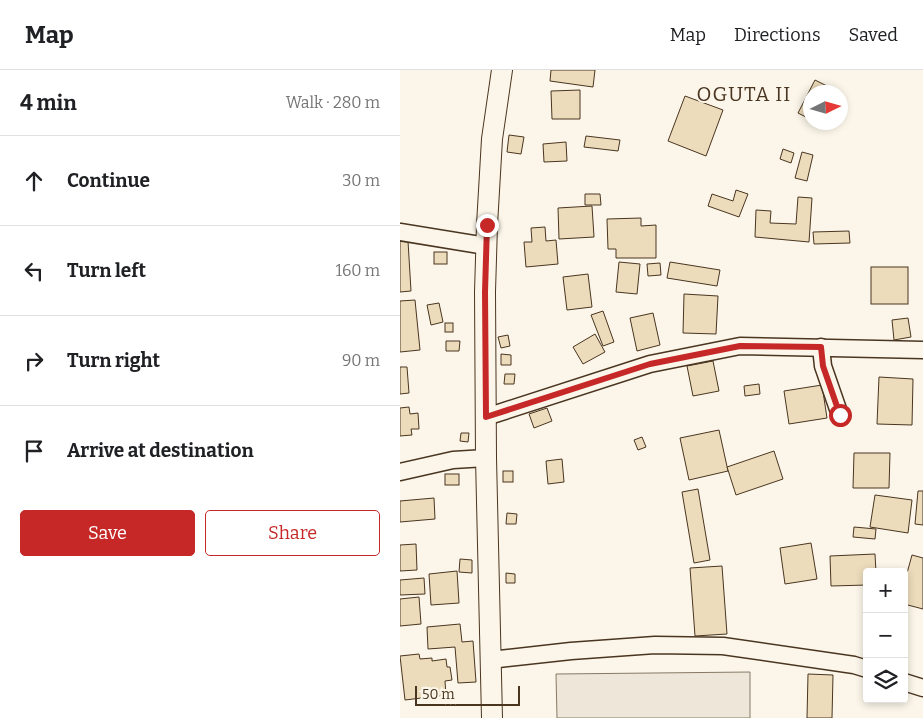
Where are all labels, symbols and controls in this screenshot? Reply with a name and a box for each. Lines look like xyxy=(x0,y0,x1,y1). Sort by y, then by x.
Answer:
text: Map xyxy=(25,21,74,49)
text: Map xyxy=(670,24,706,46)
text: Directions xyxy=(734,24,821,46)
text: Saved xyxy=(849,24,898,46)
district label: OGUTA II xyxy=(697,82,791,106)
north arrow xyxy=(803,85,848,130)
text: 4 min xyxy=(20,90,77,116)
text: Walk · 280 m xyxy=(286,93,380,112)
icon: ahead xyxy=(20,167,48,195)
text: Continue xyxy=(67,169,150,192)
text: 30 m xyxy=(342,171,380,190)
route end xyxy=(476,214,499,237)
icon: left xyxy=(20,257,48,285)
text: Turn left xyxy=(67,259,146,282)
text: 160 m xyxy=(335,261,380,280)
icon: right xyxy=(20,347,48,375)
text: Turn right xyxy=(67,349,160,372)
text: 90 m xyxy=(342,351,380,370)
route start xyxy=(829,404,852,427)
icon: arrive xyxy=(20,437,48,465)
text: Arrive at destination xyxy=(67,439,254,462)
button: Save xyxy=(20,510,195,556)
button: Share xyxy=(205,510,380,556)
map controls xyxy=(863,568,908,703)
button: + xyxy=(863,568,908,613)
button: − xyxy=(863,613,908,658)
button: layers xyxy=(863,658,908,703)
scale bar xyxy=(415,683,520,706)
text: 50 m xyxy=(422,686,455,703)

